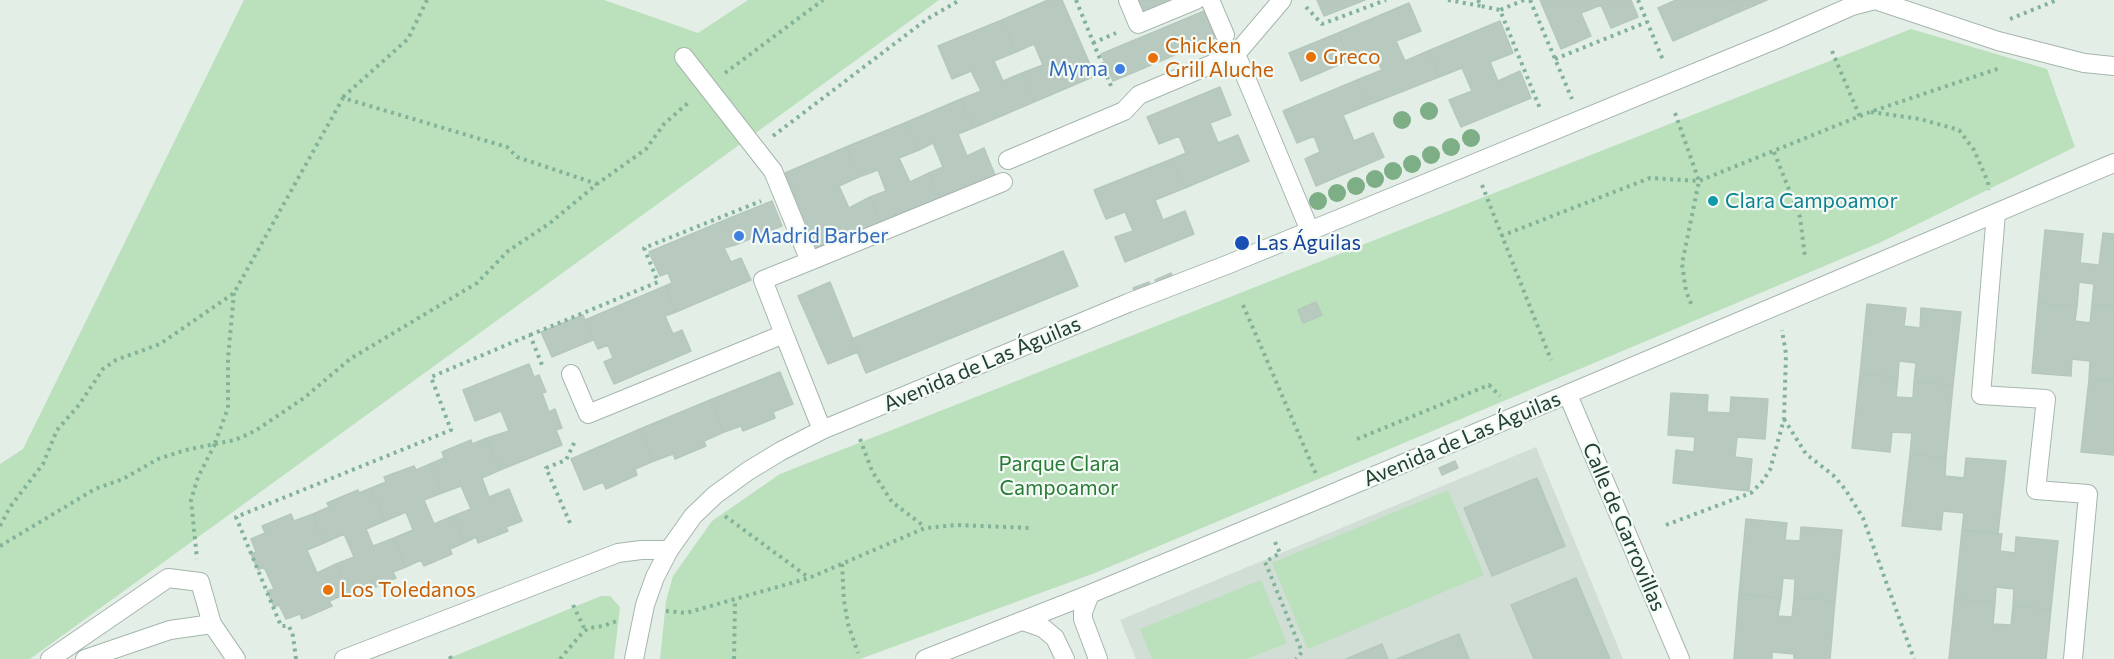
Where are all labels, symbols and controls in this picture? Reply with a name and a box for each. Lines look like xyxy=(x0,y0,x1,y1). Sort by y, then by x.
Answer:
place label: Chicken Grill Aluche xyxy=(1165,33,1274,83)
place label: Greco xyxy=(1323,44,1380,70)
marker: Greco xyxy=(1304,50,1318,64)
marker: Chicken Grill Aluche xyxy=(1146,51,1160,65)
place label: Myma xyxy=(1048,56,1108,82)
marker: Myma xyxy=(1113,62,1127,76)
place label: Clara Campoamor xyxy=(1725,188,1898,214)
marker: Clara Campoamor xyxy=(1706,194,1720,208)
place label: Madrid Barber xyxy=(751,223,889,249)
marker: Madrid Barber xyxy=(732,229,746,243)
place label: Las Águilas xyxy=(1256,230,1361,256)
marker: Las Águilas xyxy=(1233,234,1251,252)
street label: Avenida de Las Águilas xyxy=(880,311,1084,417)
street label: Avenida de Las Águilas xyxy=(1360,386,1564,492)
street label: Calle de Garrovillas xyxy=(1577,439,1671,615)
park label: Parque Clara Campoamor xyxy=(998,451,1120,501)
place label: Los Toledanos xyxy=(340,577,476,603)
marker: Los Toledanos xyxy=(321,583,335,597)

